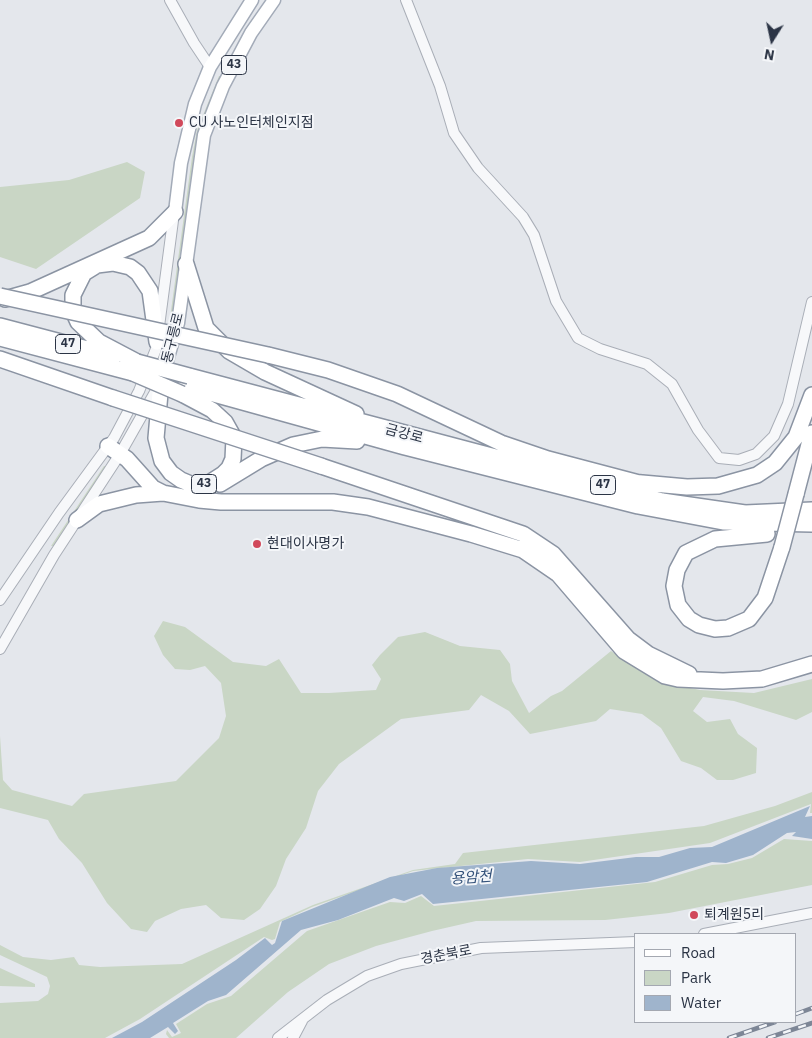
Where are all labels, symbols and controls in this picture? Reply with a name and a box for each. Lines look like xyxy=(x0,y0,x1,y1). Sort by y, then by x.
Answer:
north arrow xyxy=(747,15,797,65)
text: N xyxy=(763,45,776,65)
road number: 43 xyxy=(222,56,246,74)
place label: CU 사노인터체인지점 xyxy=(189,115,314,131)
marker: CU 사노인터체인지점 xyxy=(173,117,185,129)
street label: 동구릉로 xyxy=(159,311,187,365)
road number: 47 xyxy=(56,334,80,354)
street label: 금강로 xyxy=(383,421,425,447)
road number: 43 xyxy=(192,474,216,494)
road number: 47 xyxy=(590,476,616,494)
place label: 현대이사명가 xyxy=(267,536,344,552)
marker: 현대이사명가 xyxy=(251,538,263,550)
water label: 용암천 xyxy=(450,868,492,888)
place label: 퇴계원5리 xyxy=(704,907,764,923)
marker: 퇴계원5리 xyxy=(688,909,700,921)
legend xyxy=(634,933,797,1023)
street label: 경춘북로 xyxy=(419,942,473,968)
text: Road xyxy=(681,943,716,962)
text: Park xyxy=(681,968,711,987)
text: Water xyxy=(681,993,721,1012)

